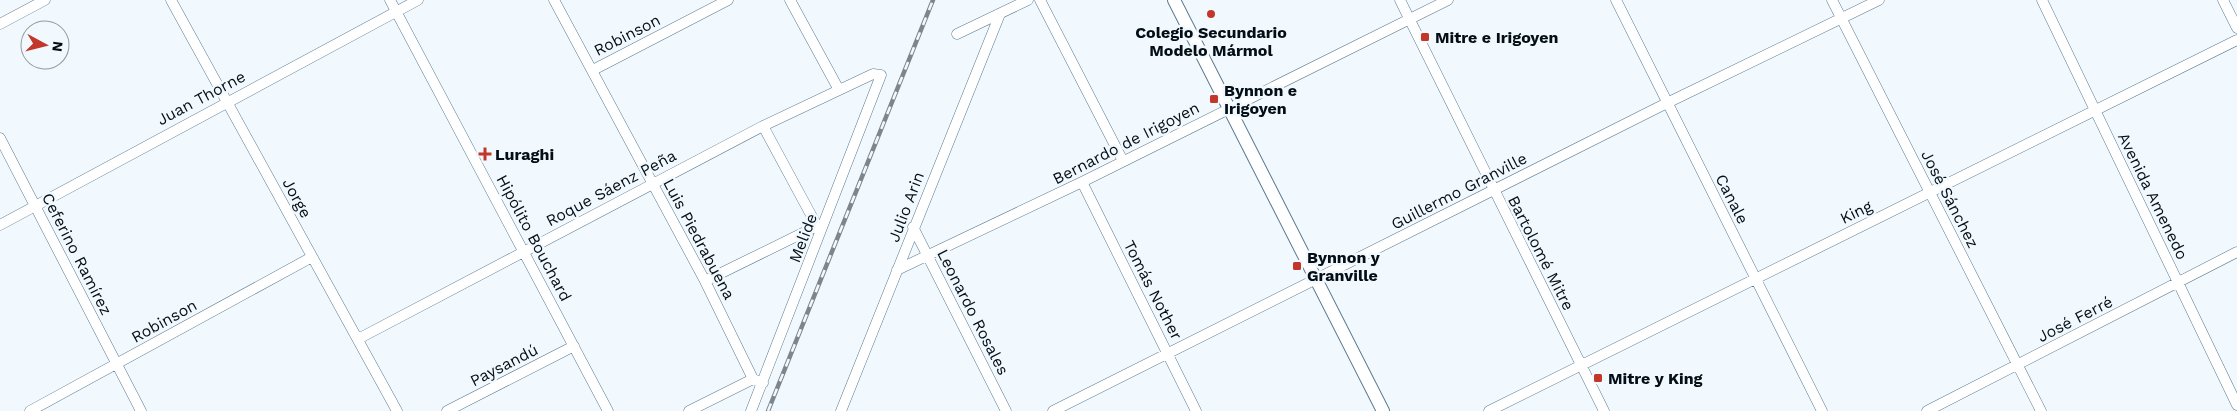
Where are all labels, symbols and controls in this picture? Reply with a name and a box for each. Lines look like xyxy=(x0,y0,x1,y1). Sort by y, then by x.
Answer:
marker: Colegio Secundario Modelo Mármol xyxy=(1205,8,1217,20)
street label: Robinson xyxy=(591,10,663,60)
north arrow xyxy=(20,20,70,70)
place label: Colegio Secundario Modelo Mármol xyxy=(1135,23,1287,60)
place label: Mitre e Irigoyen xyxy=(1435,28,1558,47)
marker: Mitre e Irigoyen xyxy=(1419,31,1431,43)
text: N xyxy=(49,40,66,53)
street label: Juan Thorne xyxy=(154,67,248,129)
place label: Bynnon e Irigoyen xyxy=(1224,81,1297,118)
marker: Bynnon e Irigoyen xyxy=(1208,93,1220,105)
street label: Bernardo de Irigoyen xyxy=(1050,98,1202,188)
street label: Avenida Amenedo xyxy=(2114,129,2192,263)
place label: Luraghi xyxy=(495,145,554,164)
street label: Roque Sáenz Peña xyxy=(543,146,679,230)
street label: José Sánchez xyxy=(1917,147,1983,251)
marker: Luraghi xyxy=(479,148,491,160)
street label: Guillermo Granville xyxy=(1388,149,1530,233)
street label: Julio Arin xyxy=(884,169,928,245)
street label: Hipólito Bouchard xyxy=(493,171,575,305)
street label: Canale xyxy=(1711,171,1753,227)
street label: Jorge xyxy=(278,175,316,221)
street label: Luis Piedrabuena xyxy=(659,175,739,303)
street label: Ceferino Ramírez xyxy=(38,190,116,318)
street label: Bartolomé Mitre xyxy=(1504,192,1578,314)
street label: King xyxy=(1837,196,1876,228)
street label: Melide xyxy=(785,211,821,265)
street label: Tomás Nother xyxy=(1120,237,1186,343)
street label: Leonardo Rosales xyxy=(933,246,1013,378)
place label: Bynnon y Granville xyxy=(1307,248,1381,285)
marker: Bynnon y Granville xyxy=(1291,260,1303,272)
street label: José Ferré xyxy=(2034,292,2116,346)
street label: Robinson xyxy=(128,295,200,347)
street label: Paysandú xyxy=(467,340,541,390)
place label: Mitre y King xyxy=(1608,369,1703,388)
marker: Mitre y King xyxy=(1592,372,1604,384)

